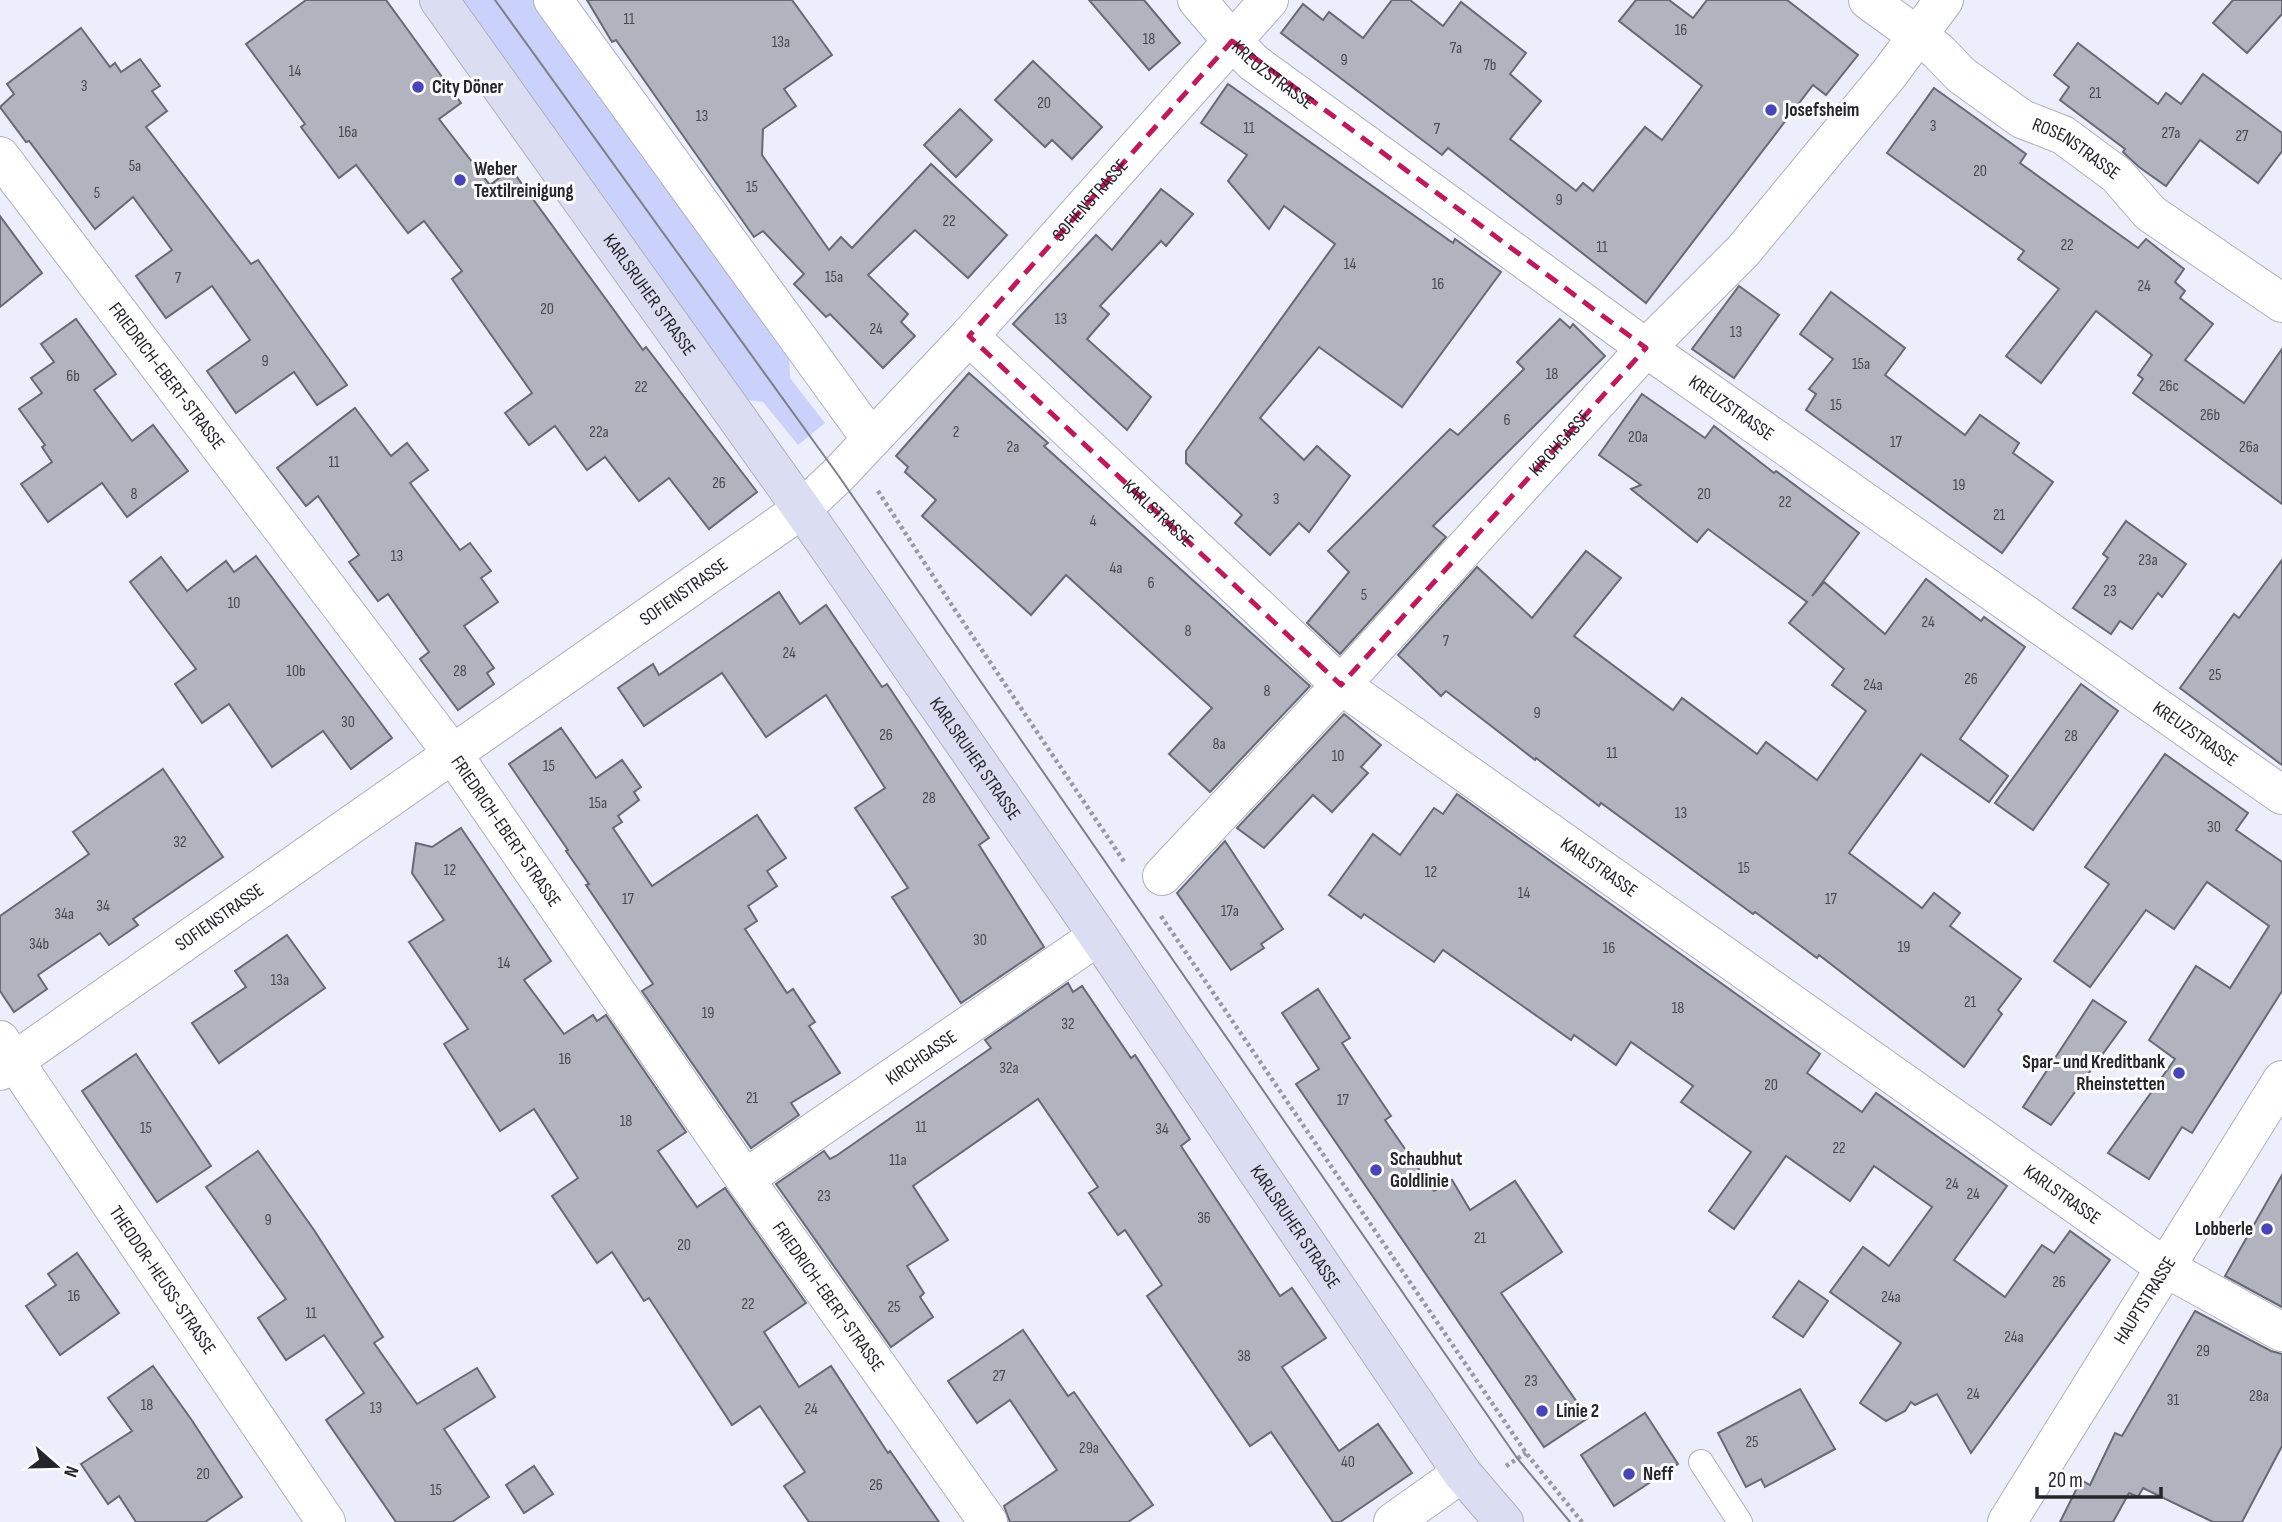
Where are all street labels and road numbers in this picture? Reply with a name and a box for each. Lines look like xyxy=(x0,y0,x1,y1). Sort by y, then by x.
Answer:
street label: KREUZSTRASSE xyxy=(1227,36,1318,114)
street label: ROSENSTRASSE xyxy=(2029,113,2124,185)
street label: SOFIENSTRASSE xyxy=(1048,154,1133,246)
street label: KARLSRUHER STRASSE xyxy=(598,229,700,360)
street label: FRIEDRICH-EBERT-STRASSE xyxy=(104,298,230,454)
street label: KREUZSTRASSE xyxy=(1684,370,1778,446)
street label: KIRCHGASSE xyxy=(1524,405,1596,481)
street label: KARLSTRASSE xyxy=(1118,474,1198,552)
street label: SOFIENSTRASSE xyxy=(635,553,732,631)
street label: KARLSRUHER STRASSE xyxy=(925,693,1026,825)
street label: KREUZSTRASSE xyxy=(2148,696,2242,772)
street label: FRIEDRICH-EBERT-STRASSE xyxy=(446,751,566,911)
street label: KARLSTRASSE xyxy=(1556,832,1642,902)
street label: SOFIENSTRASSE xyxy=(171,878,268,956)
street label: KIRCHGASSE xyxy=(881,1025,961,1090)
street label: KARLSTRASSE xyxy=(2019,1160,2105,1230)
street label: KARLSRUHER STRASSE xyxy=(1245,1161,1345,1293)
street label: THEODOR-HEUSS-STRASSE xyxy=(104,1202,221,1359)
street label: FRIEDRICH-EBERT-STRASSE xyxy=(767,1217,889,1376)
street label: HAUPTSTRASSE xyxy=(2109,1252,2181,1348)

